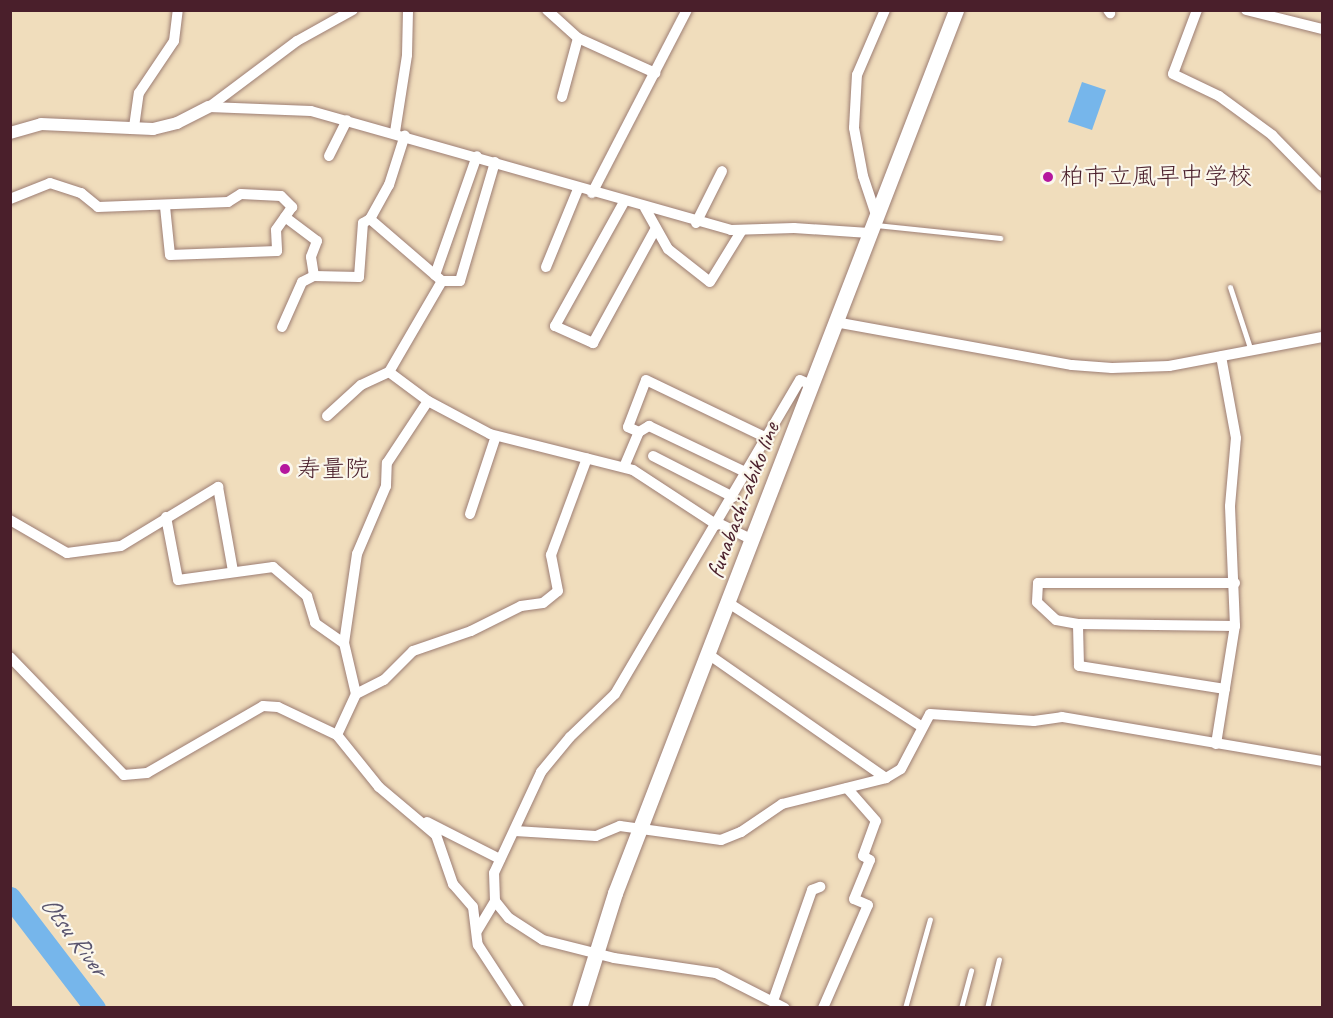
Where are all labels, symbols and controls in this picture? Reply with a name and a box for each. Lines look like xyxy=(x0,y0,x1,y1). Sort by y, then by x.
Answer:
place label: 柏市立風早中学校 xyxy=(1060,163,1252,191)
marker: 柏市立風早中学校 xyxy=(1041,170,1055,184)
street label: funabashi-abiko line xyxy=(700,418,786,582)
place label: 寿量院 xyxy=(297,455,369,483)
marker: 寿量院 xyxy=(278,462,292,476)
water label: Otsu River xyxy=(34,890,114,982)

